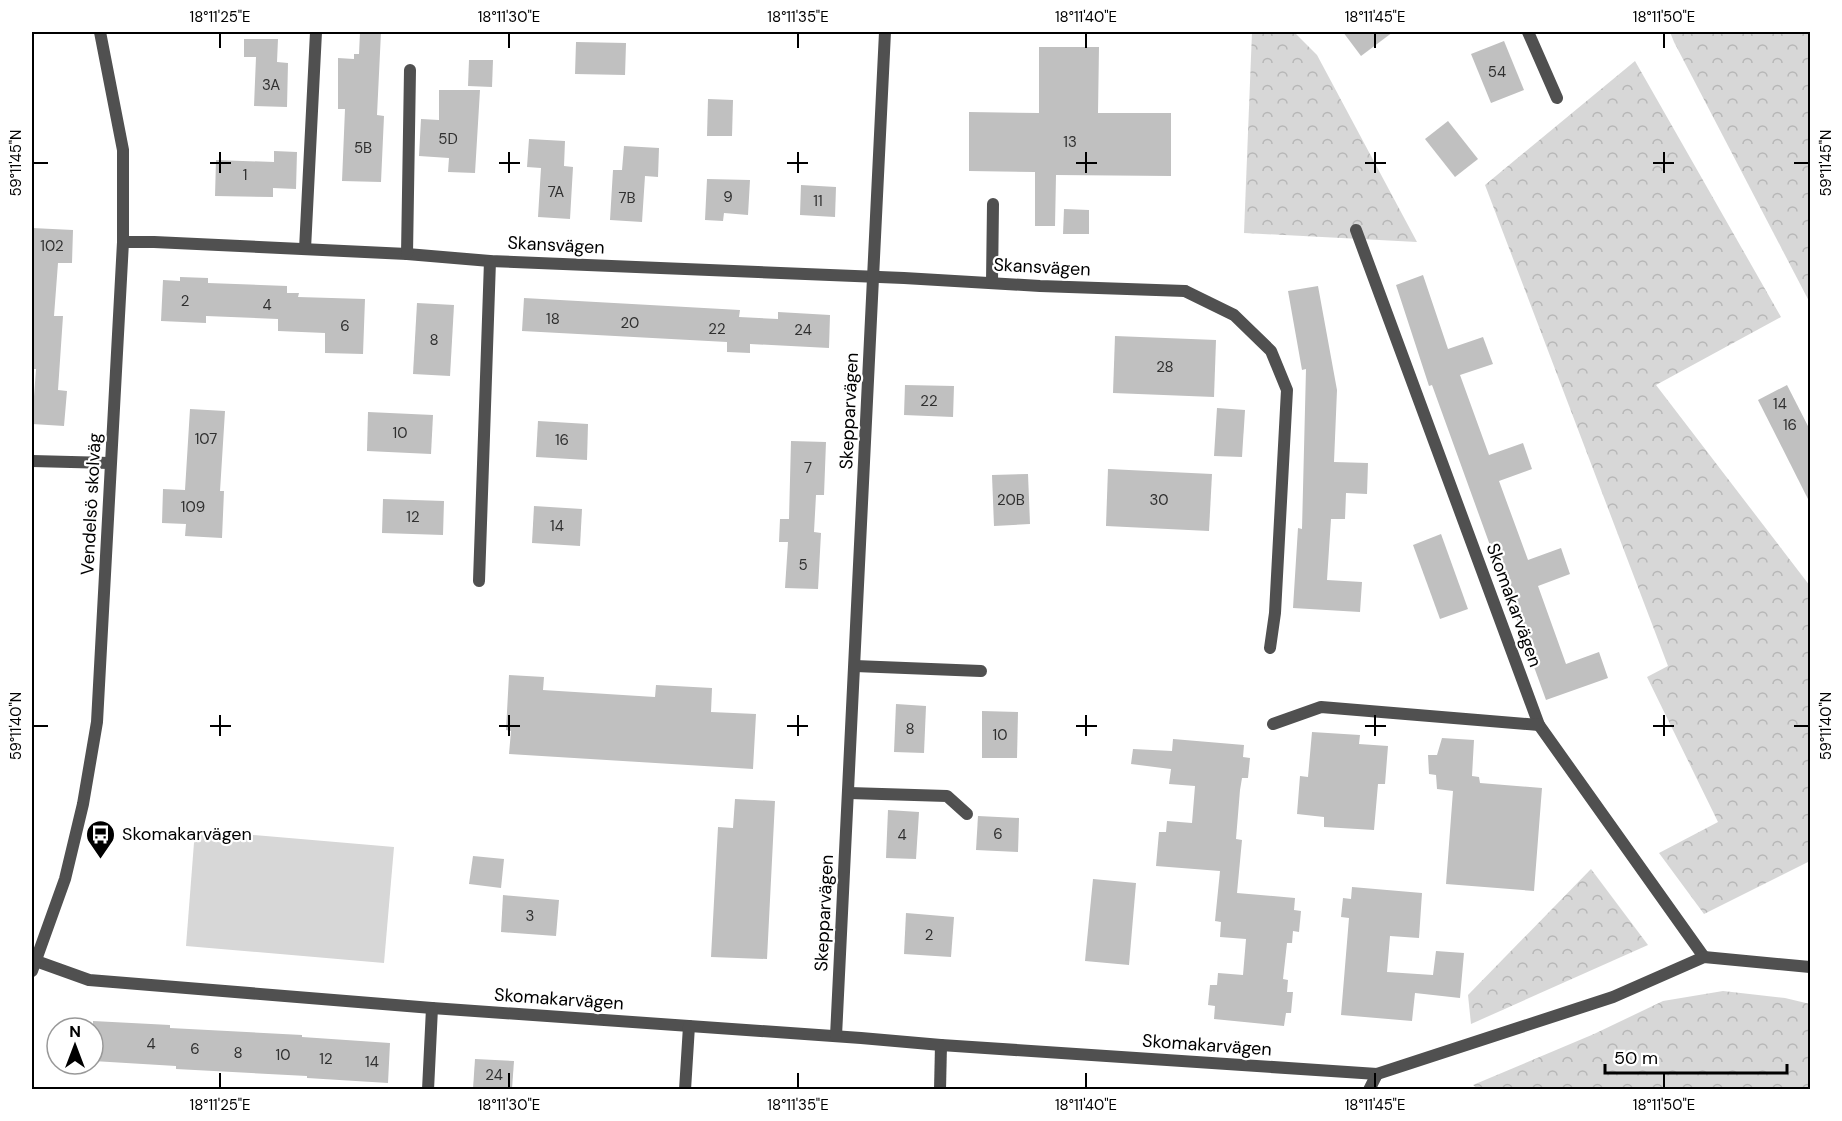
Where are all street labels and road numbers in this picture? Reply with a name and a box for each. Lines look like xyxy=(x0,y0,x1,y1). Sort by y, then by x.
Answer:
street label: Skansvägen xyxy=(507,230,605,260)
street label: Skansvägen xyxy=(993,252,1091,282)
street label: Skepparvägen xyxy=(834,352,864,470)
street label: Vendelsö skolväg xyxy=(75,432,107,576)
street label: Skomakarvägen xyxy=(1481,540,1547,670)
street label: Skepparvägen xyxy=(809,854,839,972)
street label: Skomakarvägen xyxy=(493,982,625,1016)
street label: Skomakarvägen xyxy=(1141,1028,1273,1062)

